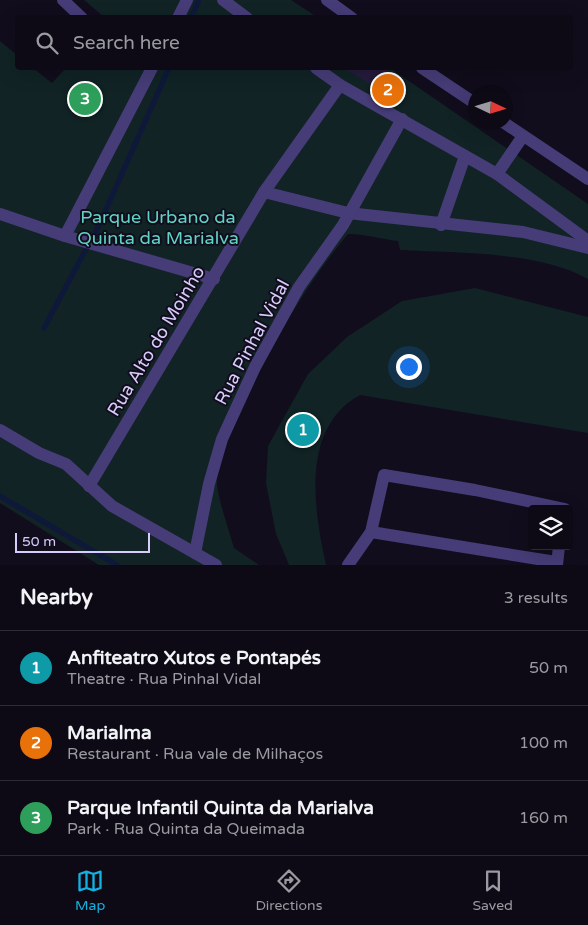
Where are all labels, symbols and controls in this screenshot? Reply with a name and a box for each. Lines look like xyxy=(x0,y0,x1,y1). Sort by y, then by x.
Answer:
search box xyxy=(15,15,573,70)
icon: search xyxy=(33,29,61,57)
text: Search here xyxy=(73,32,180,54)
pin: 2 xyxy=(372,71,404,109)
pin: 3 xyxy=(69,80,101,118)
north arrow xyxy=(468,85,513,130)
park label: Parque Urbano da Quinta da Marialva xyxy=(77,206,239,249)
street label: Rua Alto do Moinho xyxy=(102,262,210,420)
street label: Rua Pinhal Vidal xyxy=(210,275,294,409)
your location xyxy=(396,354,422,380)
pin: 1 xyxy=(287,411,319,449)
map controls xyxy=(528,505,573,550)
button: layers xyxy=(528,505,573,550)
scale bar xyxy=(15,530,150,553)
text: 50 m xyxy=(22,533,56,550)
text: Nearby xyxy=(20,585,93,610)
text: 3 results xyxy=(504,588,568,608)
text: Anfiteatro Xutos e Pontapés xyxy=(67,647,321,669)
text: 1 xyxy=(31,658,41,678)
text: 50 m xyxy=(529,658,568,678)
text: Theatre · Rua Pinhal Vidal xyxy=(67,669,261,689)
text: Marialma xyxy=(67,722,152,744)
text: 2 xyxy=(31,733,41,753)
text: 100 m xyxy=(519,733,568,753)
text: Restaurant · Rua vale de Milhaços xyxy=(67,744,323,764)
text: Parque Infantil Quinta da Marialva xyxy=(67,797,374,819)
text: 3 xyxy=(31,808,41,828)
text: 160 m xyxy=(519,808,568,828)
text: Park · Rua Quinta da Queimada xyxy=(67,819,305,839)
tab: Map xyxy=(75,867,105,914)
tab: Directions xyxy=(255,867,322,914)
tab: Saved xyxy=(472,867,513,914)

